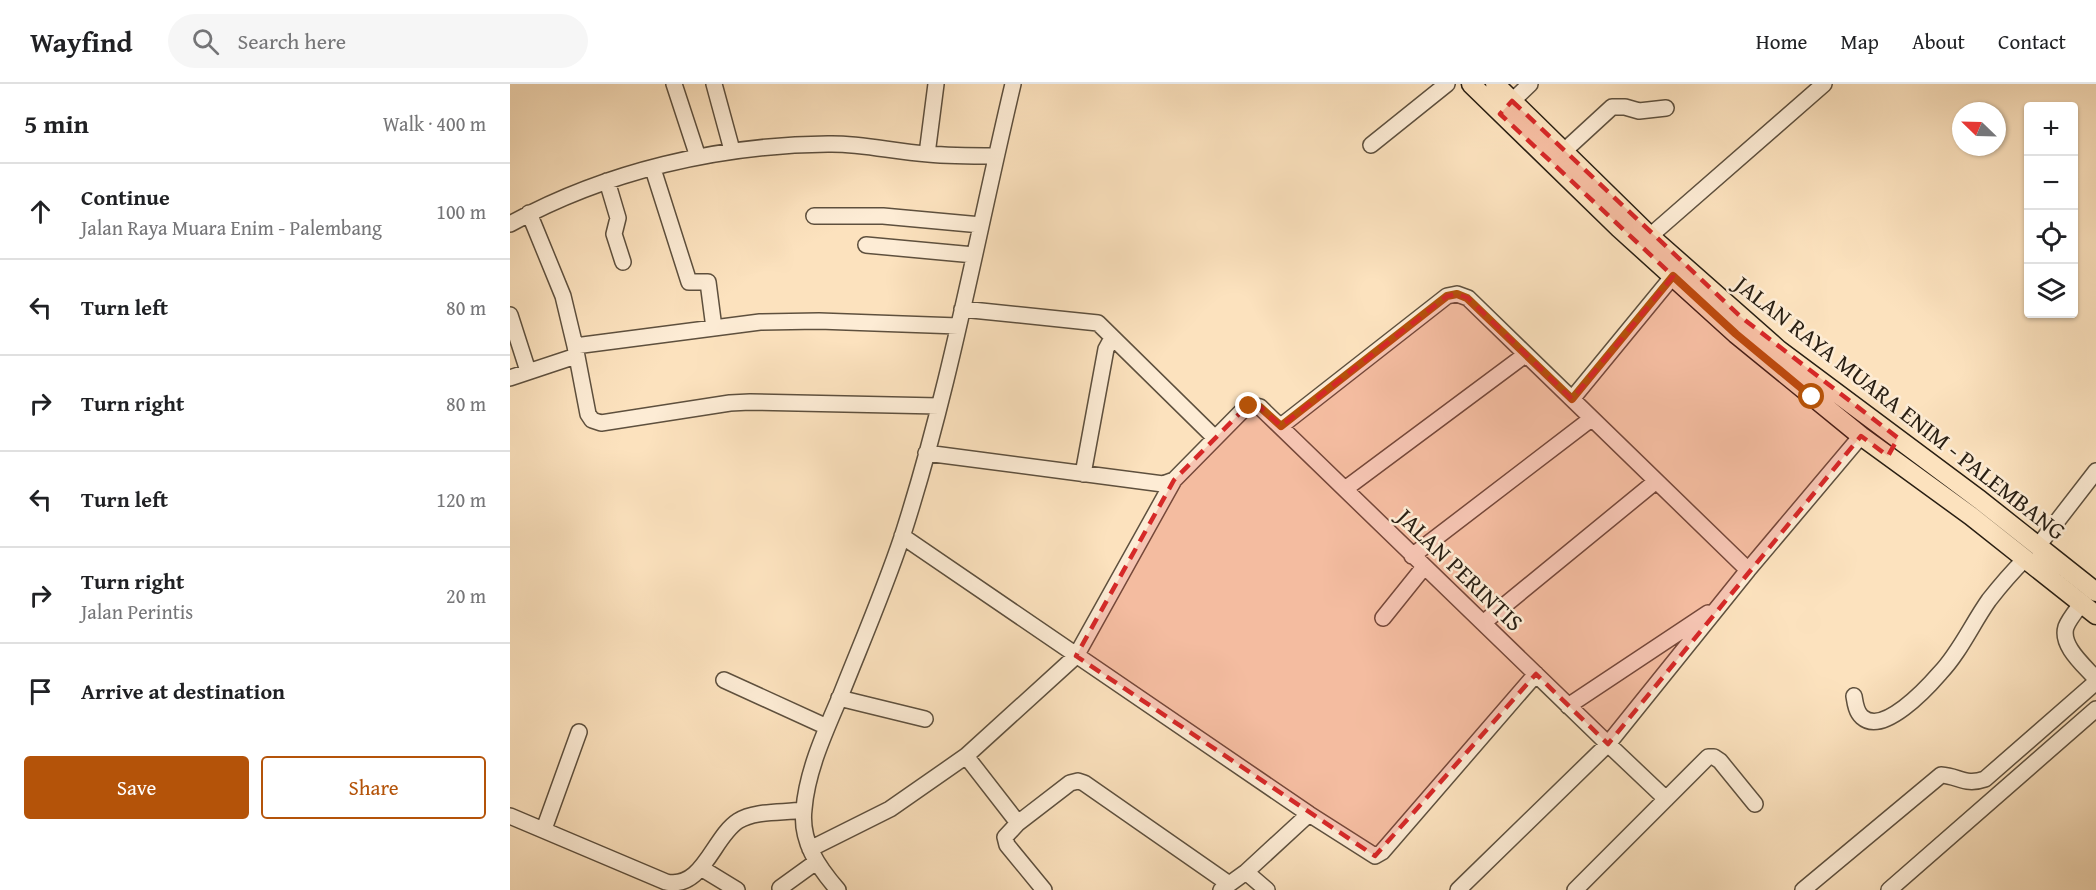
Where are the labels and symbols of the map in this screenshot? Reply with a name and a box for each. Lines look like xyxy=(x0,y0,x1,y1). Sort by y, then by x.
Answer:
north arrow xyxy=(1952,102,2006,156)
street label: JALAN RAYA MUARA ENIM - PALEMBANG xyxy=(1725,265,2073,548)
route start xyxy=(1798,383,1824,409)
route end xyxy=(1235,392,1261,418)
street label: JALAN PERINTIS xyxy=(1387,498,1531,639)

